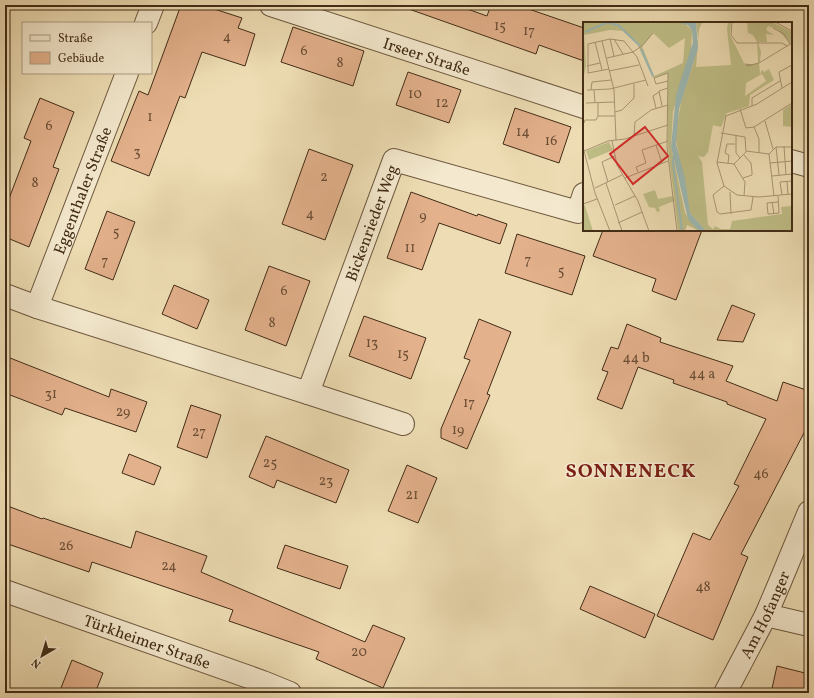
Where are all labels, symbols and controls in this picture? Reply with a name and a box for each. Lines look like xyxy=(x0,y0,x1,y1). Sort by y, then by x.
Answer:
house number: 15 xyxy=(494,17,506,36)
legend xyxy=(22,22,152,74)
house number: 17 xyxy=(523,22,535,41)
inset map xyxy=(583,22,792,231)
house number: 4 xyxy=(223,28,231,47)
text: Straße xyxy=(58,31,93,47)
street label: Irseer Straße xyxy=(380,33,473,82)
house number: 6 xyxy=(300,42,308,61)
text: Gebäude xyxy=(58,51,105,67)
house number: 8 xyxy=(336,54,344,73)
house number: 10 xyxy=(408,85,422,104)
house number: 12 xyxy=(436,94,448,113)
house number: 1 xyxy=(147,108,153,127)
house number: 6 xyxy=(45,117,53,136)
house number: 14 xyxy=(516,123,530,142)
street label: Eggenthaler Straße xyxy=(49,124,118,258)
house number: 16 xyxy=(545,132,557,151)
house number: 3 xyxy=(133,143,141,162)
street label: Bickenrieder Weg xyxy=(341,162,404,285)
house number: 2 xyxy=(320,168,328,187)
house number: 8 xyxy=(31,174,39,193)
house number: 4 xyxy=(306,205,314,224)
house number: 9 xyxy=(419,207,427,226)
house number: 5 xyxy=(113,223,119,242)
house number: 11 xyxy=(405,239,415,258)
house number: 7 xyxy=(525,251,532,270)
house number: 7 xyxy=(102,252,109,271)
house number: 5 xyxy=(558,262,564,281)
house number: 6 xyxy=(280,282,288,301)
house number: 8 xyxy=(268,314,276,333)
house number: 13 xyxy=(366,334,378,353)
house number: 15 xyxy=(397,345,409,364)
house number: 44 b xyxy=(622,349,650,368)
house number: 44 a xyxy=(689,365,715,384)
house number: 31 xyxy=(45,385,57,404)
house number: 17 xyxy=(463,394,475,413)
house number: 29 xyxy=(116,403,130,422)
house number: 19 xyxy=(452,421,464,440)
house number: 27 xyxy=(192,423,206,442)
house number: 25 xyxy=(263,454,277,473)
district label: SONNENECK xyxy=(566,458,697,486)
house number: 46 xyxy=(753,465,769,484)
house number: 23 xyxy=(319,472,333,491)
house number: 21 xyxy=(406,486,418,505)
house number: 26 xyxy=(59,537,73,556)
house number: 24 xyxy=(161,557,177,576)
street label: Am Hofanger xyxy=(736,568,796,663)
house number: 48 xyxy=(695,578,711,597)
street label: Türkheimer Straße xyxy=(80,611,213,676)
north arrow xyxy=(22,636,62,676)
house number: 20 xyxy=(351,643,367,662)
text: N xyxy=(29,654,45,671)

